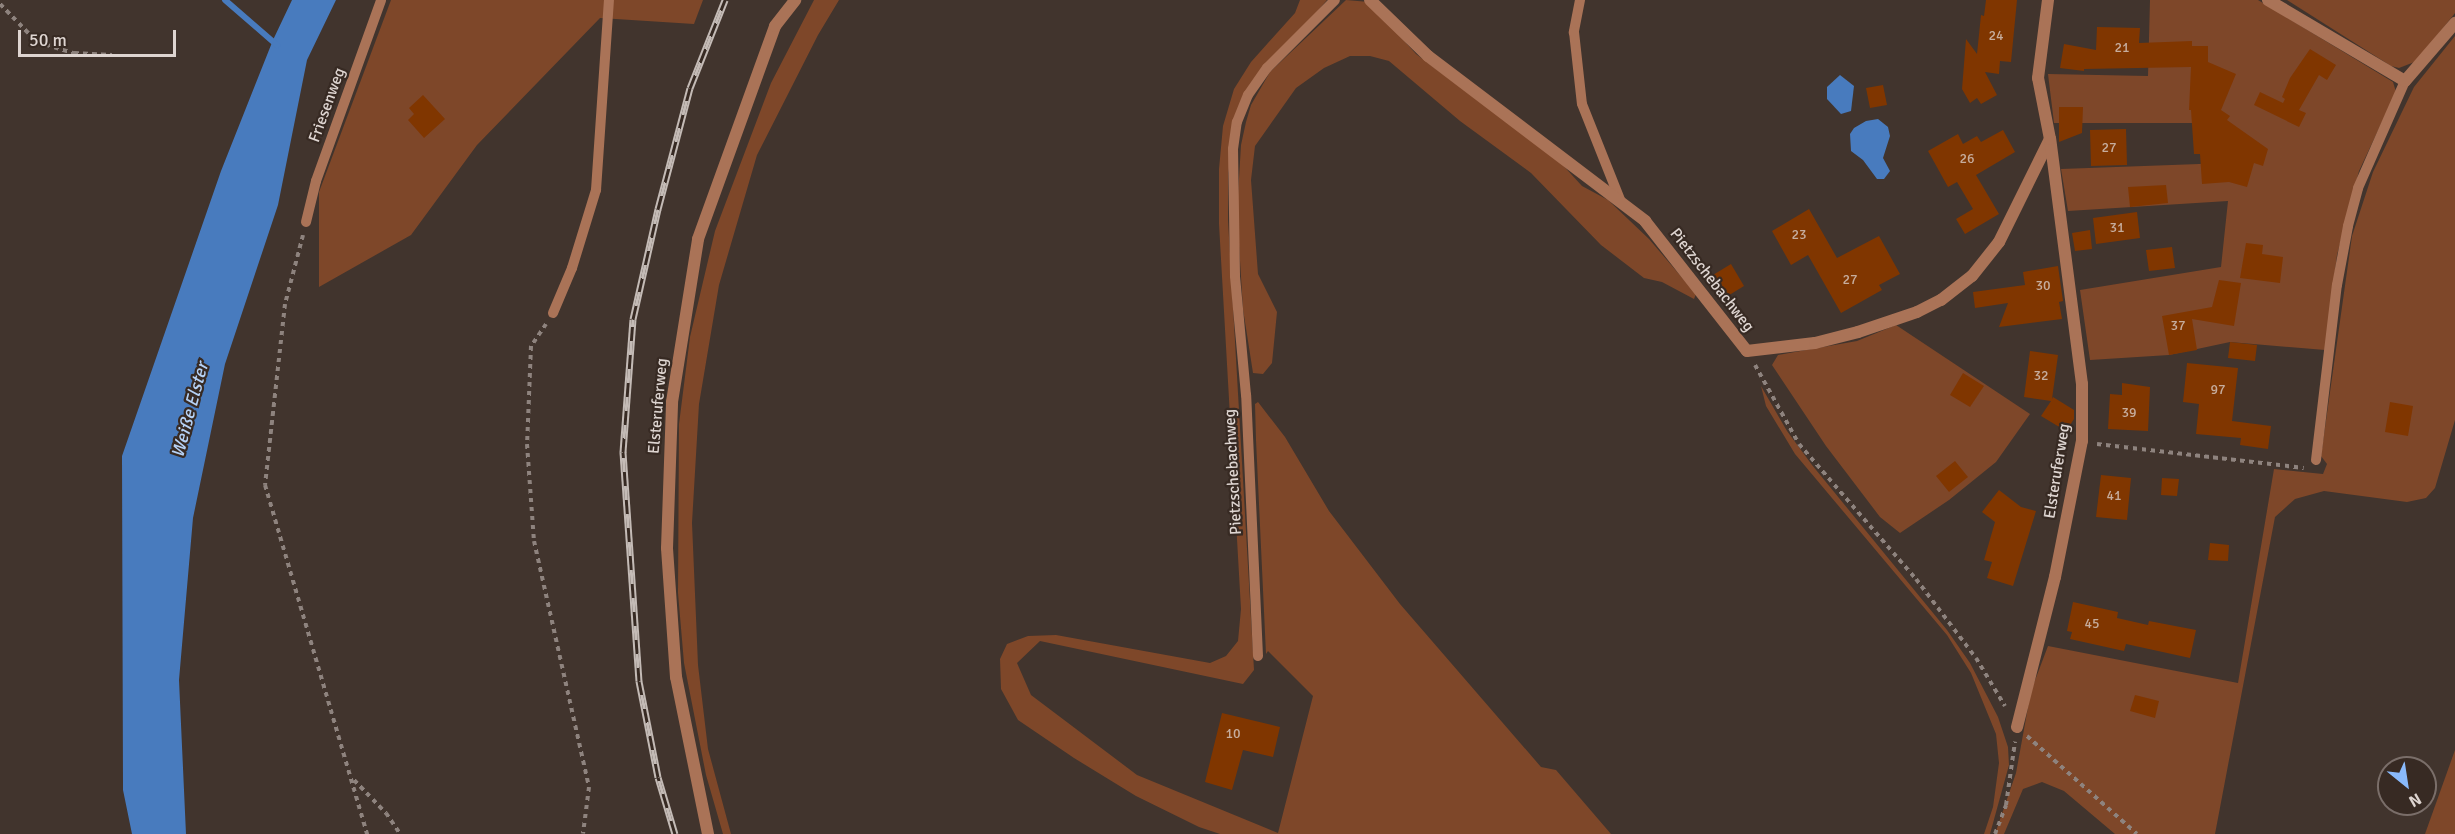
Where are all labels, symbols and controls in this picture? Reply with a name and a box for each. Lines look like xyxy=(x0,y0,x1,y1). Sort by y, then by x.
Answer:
scale bar xyxy=(21,18,178,56)
house number: 24 xyxy=(1988,28,2004,44)
text: 50 m xyxy=(29,29,67,51)
house number: 21 xyxy=(2114,40,2130,56)
street label: Friesenweg xyxy=(305,65,349,145)
house number: 27 xyxy=(2101,140,2117,156)
house number: 26 xyxy=(1959,151,1975,167)
house number: 31 xyxy=(2109,220,2125,236)
street label: Pietzschebachweg xyxy=(1666,224,1758,336)
house number: 23 xyxy=(1791,227,1807,243)
house number: 27 xyxy=(1842,272,1858,288)
house number: 30 xyxy=(2035,278,2051,294)
house number: 37 xyxy=(2170,318,2186,334)
street label: Elsteruferweg xyxy=(644,357,672,455)
water label: Weiße Elster xyxy=(167,360,213,460)
house number: 32 xyxy=(2033,368,2049,384)
house number: 97 xyxy=(2210,382,2226,398)
house number: 39 xyxy=(2121,405,2137,421)
street label: Pietzschebachweg xyxy=(1220,409,1246,535)
street label: Elsteruferweg xyxy=(2040,422,2074,520)
house number: 41 xyxy=(2106,488,2122,504)
house number: 45 xyxy=(2084,616,2100,632)
house number: 10 xyxy=(1225,726,1241,742)
north arrow xyxy=(2377,756,2437,816)
text: N xyxy=(2405,788,2425,811)

